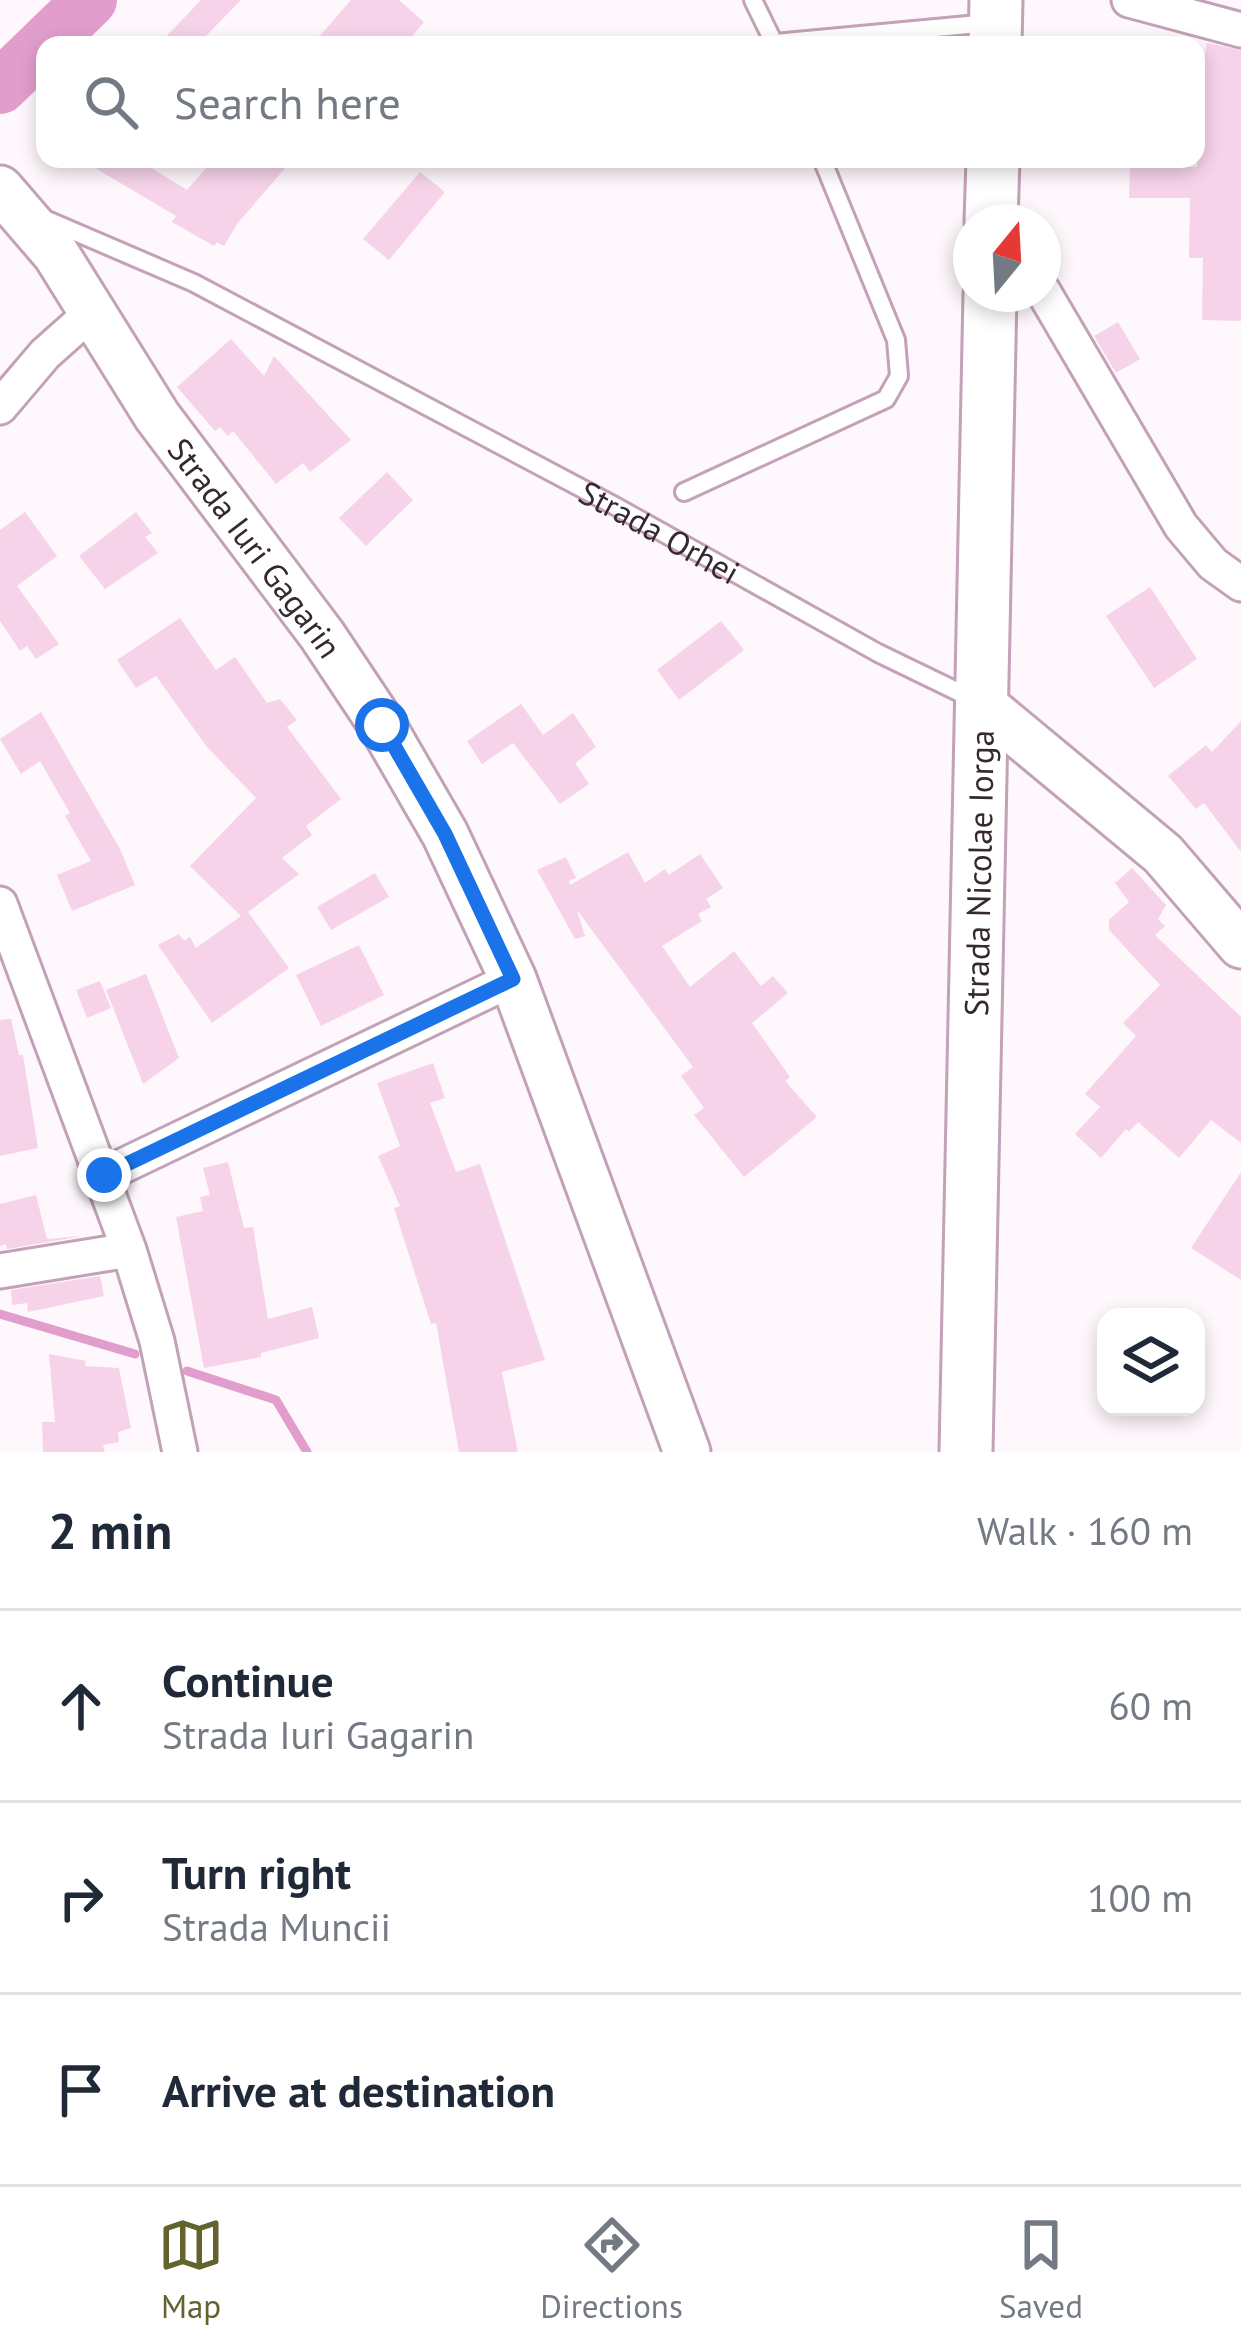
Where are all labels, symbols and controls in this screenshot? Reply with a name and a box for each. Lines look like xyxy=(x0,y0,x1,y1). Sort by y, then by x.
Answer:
search box xyxy=(36,36,1205,168)
icon: search xyxy=(78,69,144,135)
text: Search here xyxy=(174,73,401,131)
north arrow xyxy=(953,204,1061,312)
street label: Strada Iuri Gagarin xyxy=(159,429,352,665)
street label: Strada Orhei xyxy=(572,470,748,593)
route start xyxy=(355,698,409,752)
street label: Strada Nicolae Iorga xyxy=(954,729,1002,1017)
route end xyxy=(77,1148,131,1202)
map controls xyxy=(1097,1308,1205,1416)
button: layers xyxy=(1097,1308,1205,1416)
text: 2 min xyxy=(48,1497,172,1563)
text: Walk · 160 m xyxy=(977,1505,1193,1556)
text: Continue xyxy=(162,1651,334,1709)
icon: ahead xyxy=(48,1673,114,1739)
text: 60 m xyxy=(1108,1680,1193,1731)
text: Strada Iuri Gagarin xyxy=(162,1709,474,1760)
text: Turn right xyxy=(162,1843,351,1901)
icon: right xyxy=(48,1865,114,1931)
text: 100 m xyxy=(1087,1872,1193,1923)
text: Strada Muncii xyxy=(162,1901,391,1952)
icon: arrive xyxy=(48,2057,114,2123)
text: Arrive at destination xyxy=(162,2061,555,2119)
tab: Map xyxy=(158,2212,224,2327)
tab: Directions xyxy=(540,2212,683,2327)
tab: Saved xyxy=(999,2212,1083,2327)

